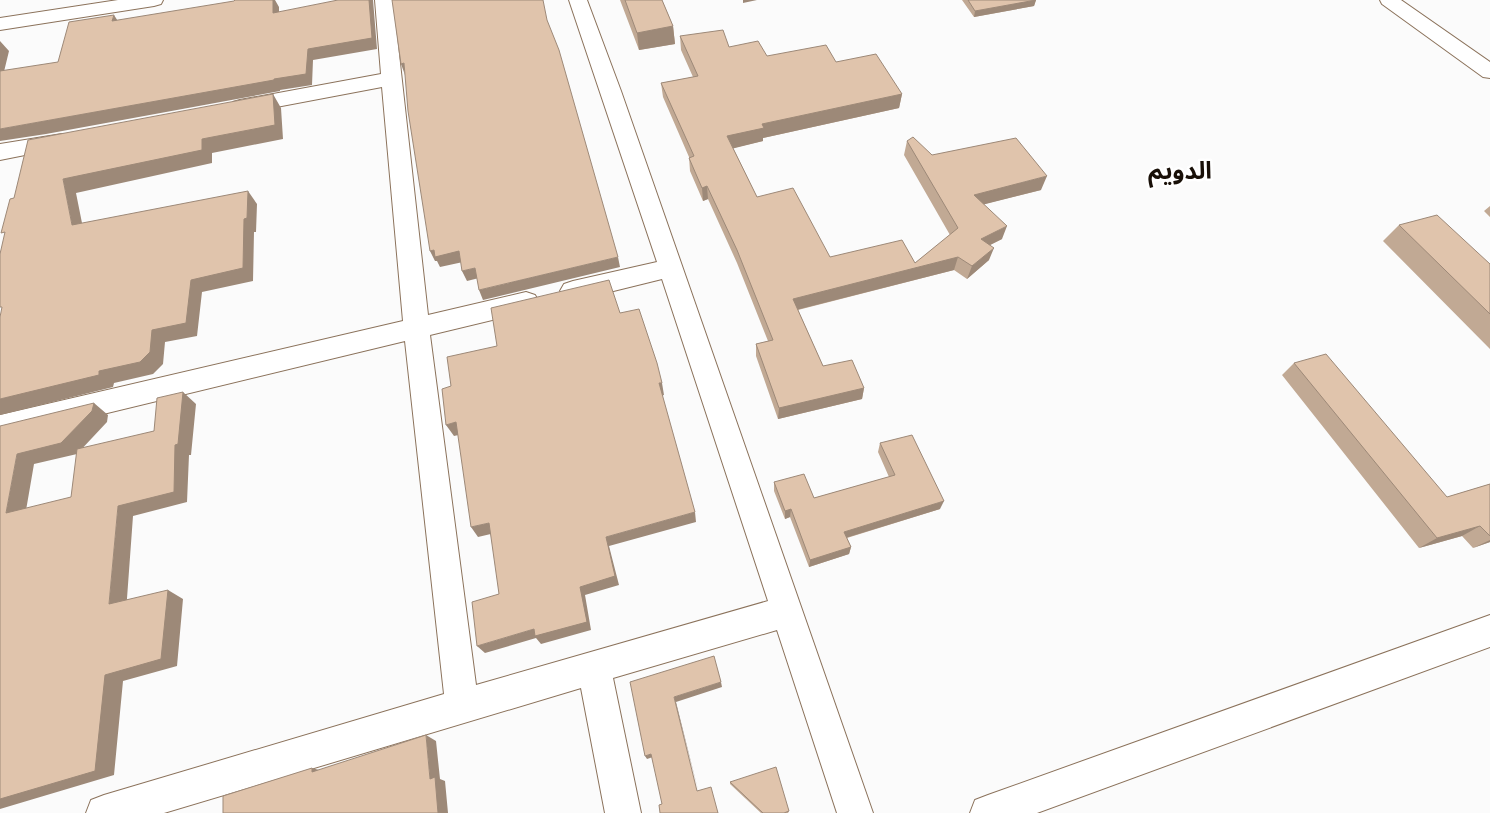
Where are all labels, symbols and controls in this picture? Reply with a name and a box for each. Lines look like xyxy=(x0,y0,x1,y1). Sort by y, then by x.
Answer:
district label: الدويم xyxy=(1148,157,1212,188)

